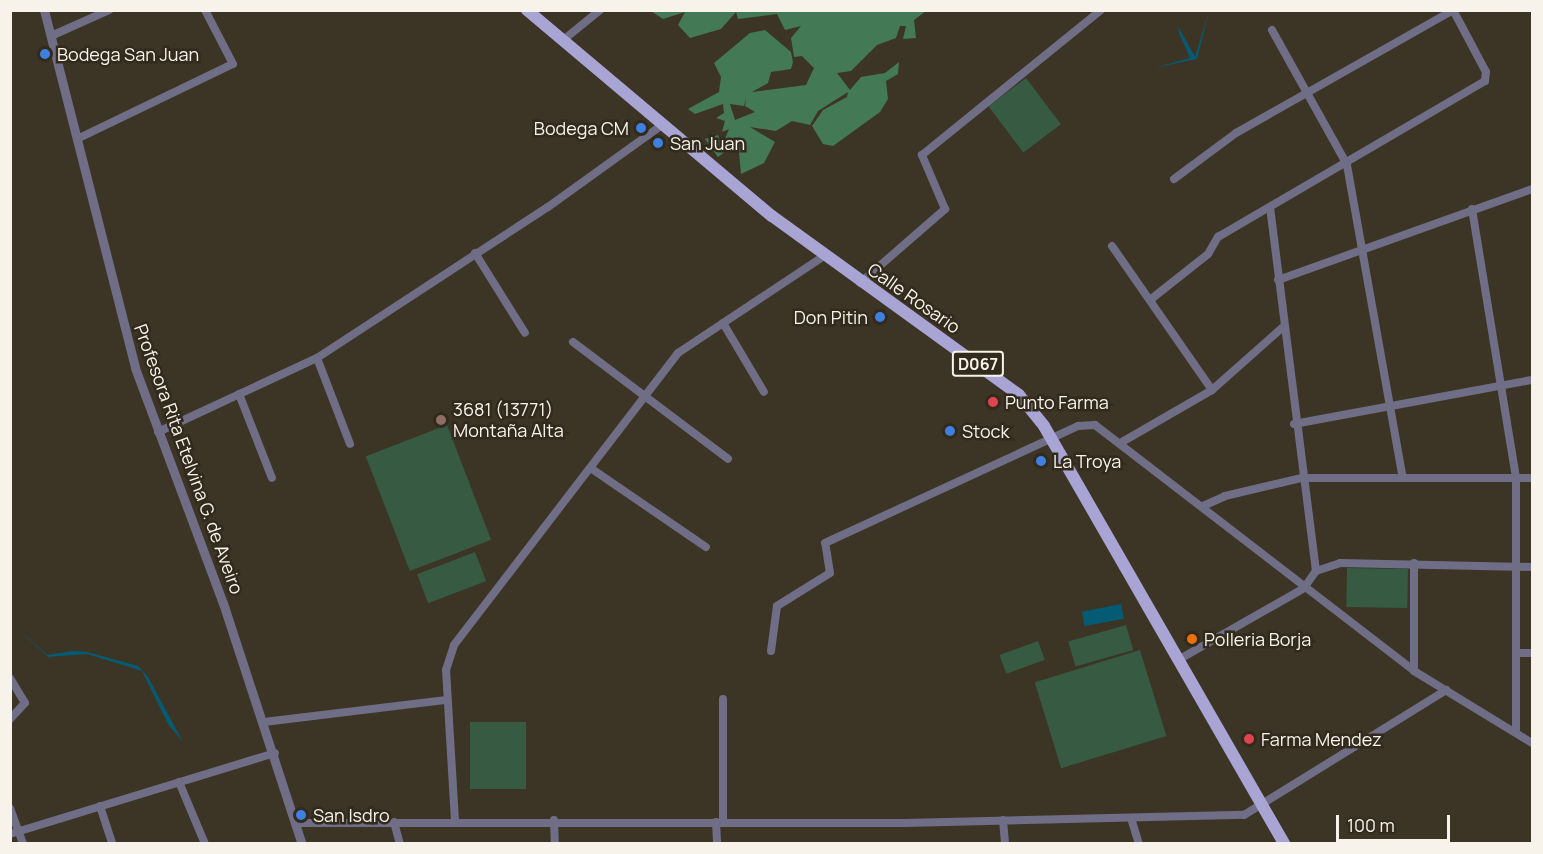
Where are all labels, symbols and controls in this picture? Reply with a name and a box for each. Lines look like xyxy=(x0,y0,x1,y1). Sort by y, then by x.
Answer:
place label: Bodega San Juan xyxy=(57,43,199,65)
marker: Bodega San Juan xyxy=(38,47,52,61)
place label: Bodega CM xyxy=(534,117,629,139)
marker: Bodega CM xyxy=(634,121,648,135)
place label: San Juan xyxy=(670,132,745,154)
marker: San Juan xyxy=(651,136,665,150)
street label: Calle Rosario xyxy=(864,258,964,338)
place label: Don Pitin xyxy=(794,306,868,328)
marker: Don Pitin xyxy=(873,310,887,324)
street label: Profesora Rita Etelvina G. de Aveiro xyxy=(130,321,248,597)
road number: D067 xyxy=(951,351,1005,377)
place label: Punto Farma xyxy=(1005,391,1109,413)
marker: Punto Farma xyxy=(986,395,1000,409)
place label: 3681 (13771) Montaña Alta xyxy=(453,399,564,442)
marker: 3681 (13771) Montaña Alta xyxy=(434,413,448,427)
place label: Stock xyxy=(962,420,1009,442)
marker: Stock xyxy=(943,424,957,438)
place label: La Troya xyxy=(1053,450,1121,472)
marker: La Troya xyxy=(1034,454,1048,468)
place label: Polleria Borja xyxy=(1204,628,1311,650)
marker: Polleria Borja xyxy=(1185,632,1199,646)
place label: Farma Mendez xyxy=(1261,728,1382,750)
marker: Farma Mendez xyxy=(1242,732,1256,746)
scale bar xyxy=(1339,803,1453,841)
place label: San Isdro xyxy=(313,804,390,826)
marker: San Isdro xyxy=(294,808,308,822)
text: 100 m xyxy=(1347,813,1395,837)

